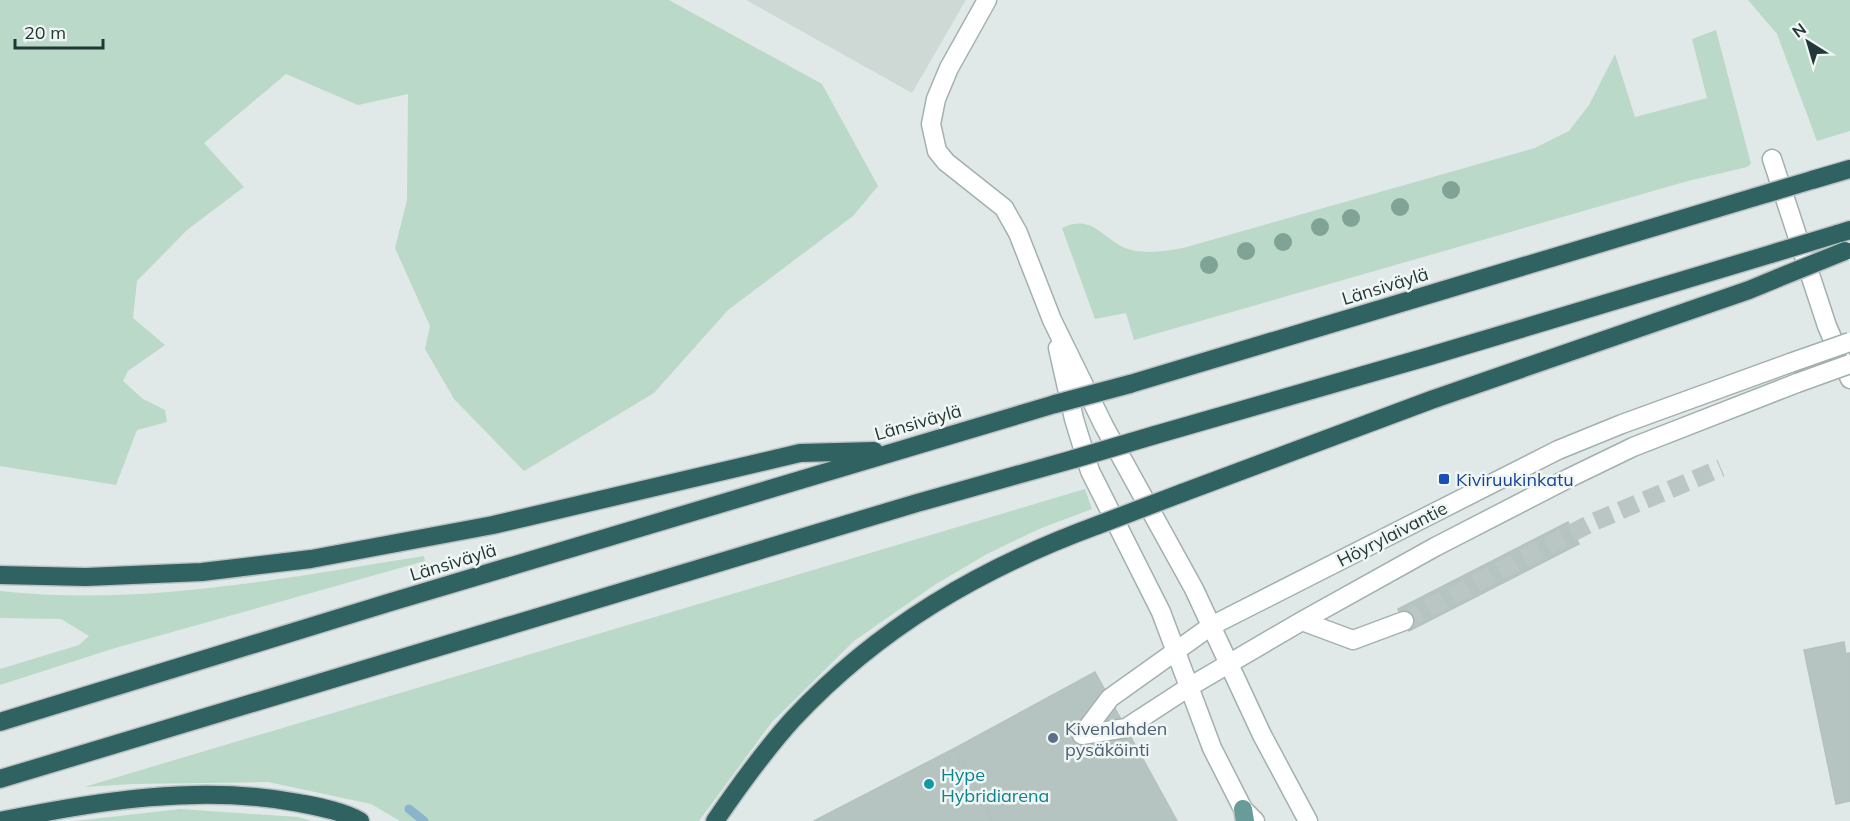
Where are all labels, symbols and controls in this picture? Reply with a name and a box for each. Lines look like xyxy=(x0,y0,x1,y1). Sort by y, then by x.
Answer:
scale bar xyxy=(15,12,104,50)
north arrow xyxy=(1778,12,1838,72)
text: N xyxy=(1788,18,1810,42)
text: 20 m xyxy=(24,21,66,44)
street label: Länsiväylä xyxy=(1339,262,1431,310)
street label: Länsiväylä xyxy=(872,399,964,445)
place label: Kiviruukinkatu xyxy=(1456,468,1574,491)
marker: Kiviruukinkatu xyxy=(1437,472,1451,486)
street label: Höyrylaivantie xyxy=(1333,496,1451,572)
street label: Länsiväylä xyxy=(407,538,499,586)
place label: Kivenlahden pysäköinti xyxy=(1065,717,1167,761)
marker: Kivenlahden pysäköinti xyxy=(1046,731,1060,745)
place label: Hype Hybridiarena xyxy=(941,763,1049,807)
marker: Hype Hybridiarena xyxy=(922,777,936,791)

